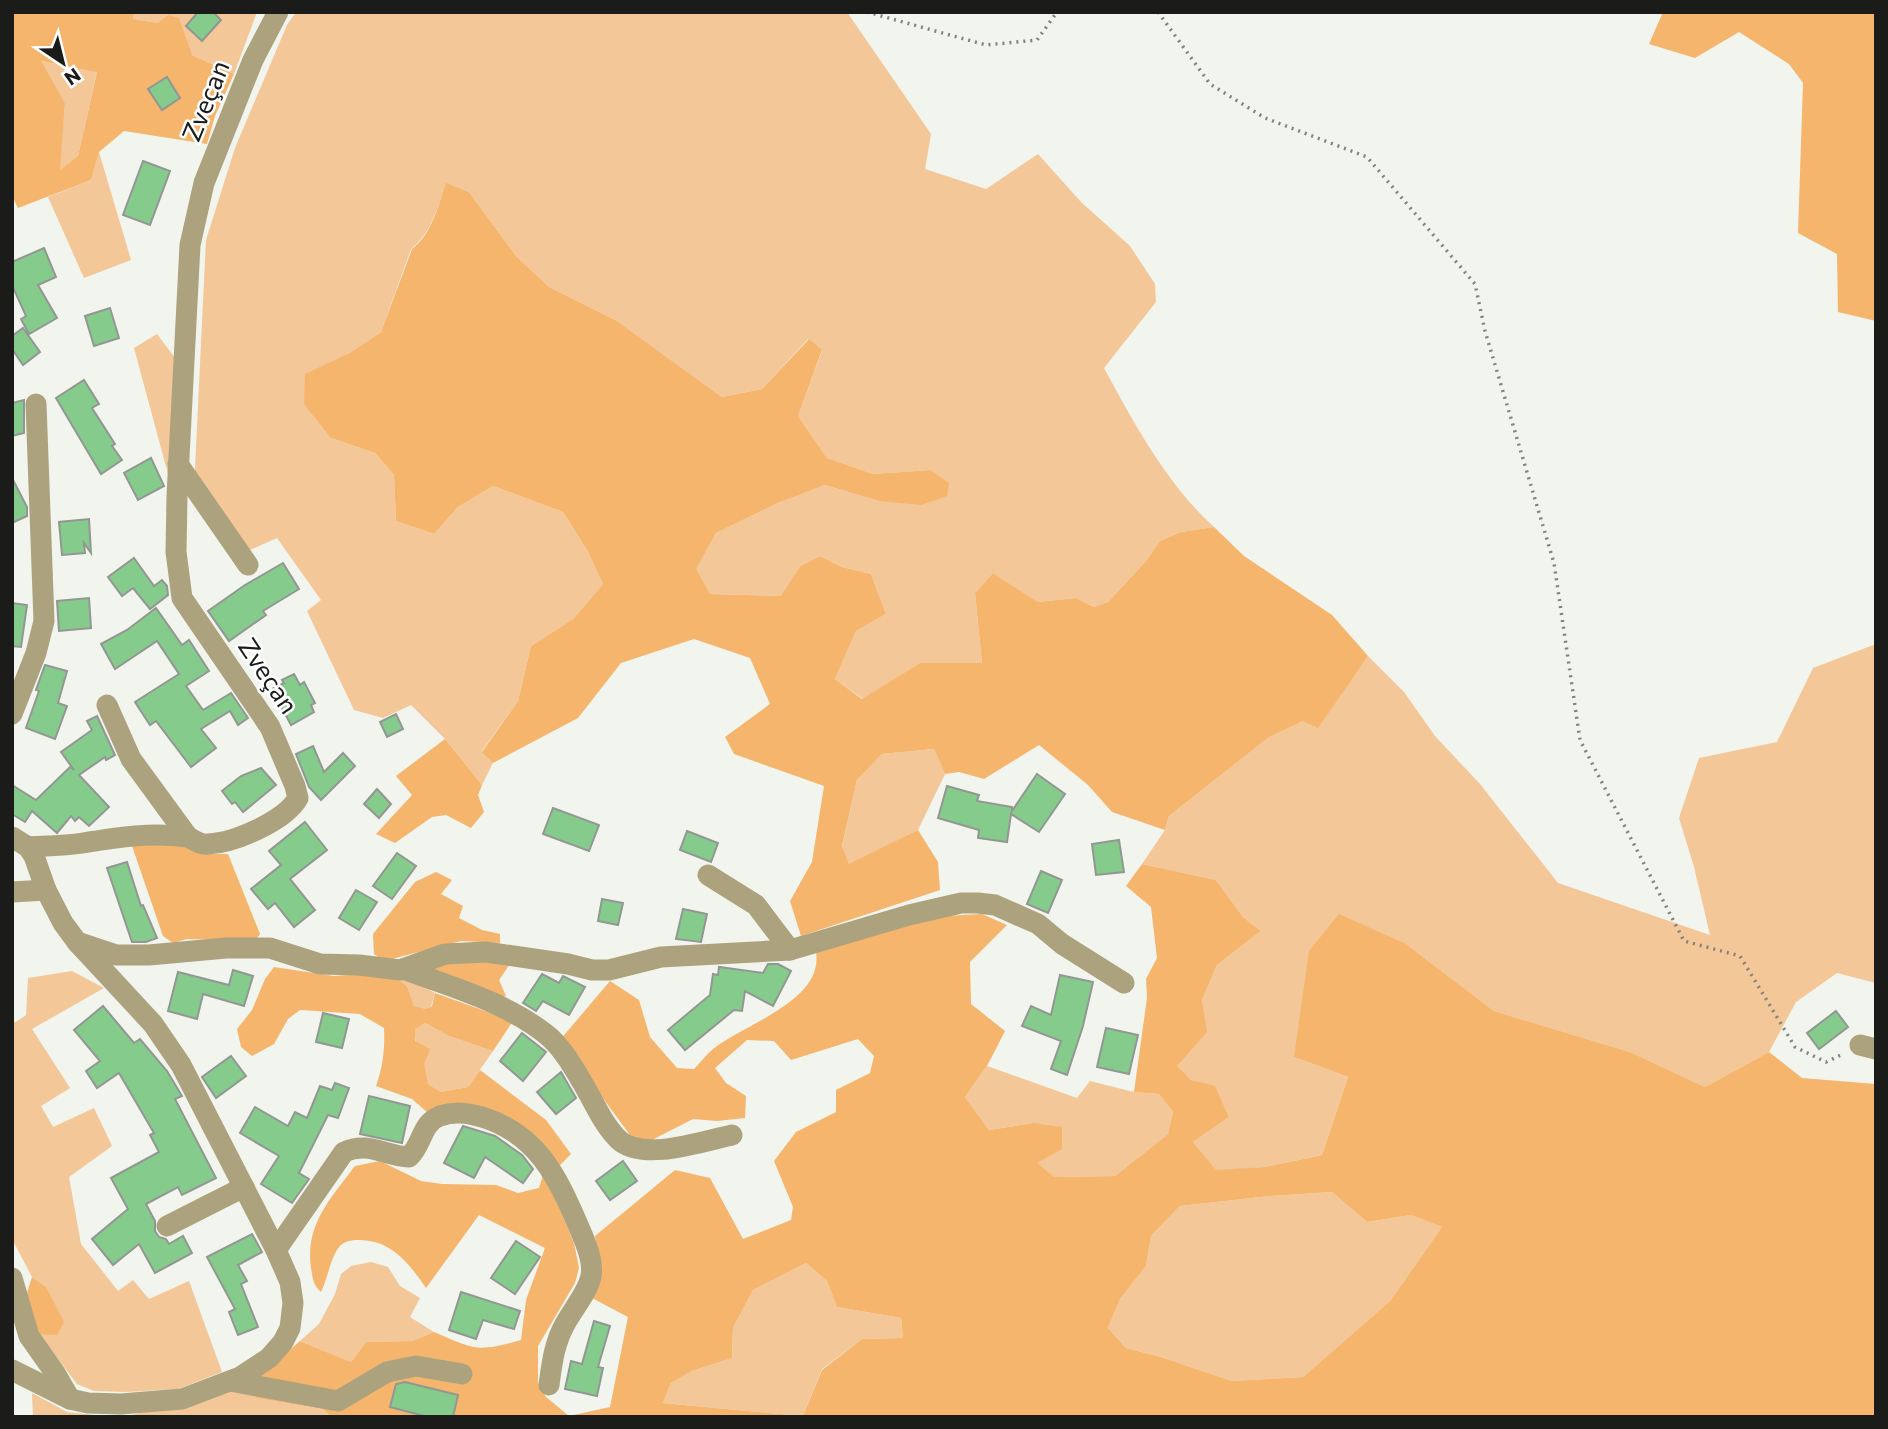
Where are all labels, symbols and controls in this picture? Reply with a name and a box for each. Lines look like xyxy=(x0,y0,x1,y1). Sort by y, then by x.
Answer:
north arrow xyxy=(28,28,98,98)
street label: Zveçan xyxy=(174,56,235,145)
text: N xyxy=(61,64,85,91)
street label: Zveçan xyxy=(233,632,306,719)

